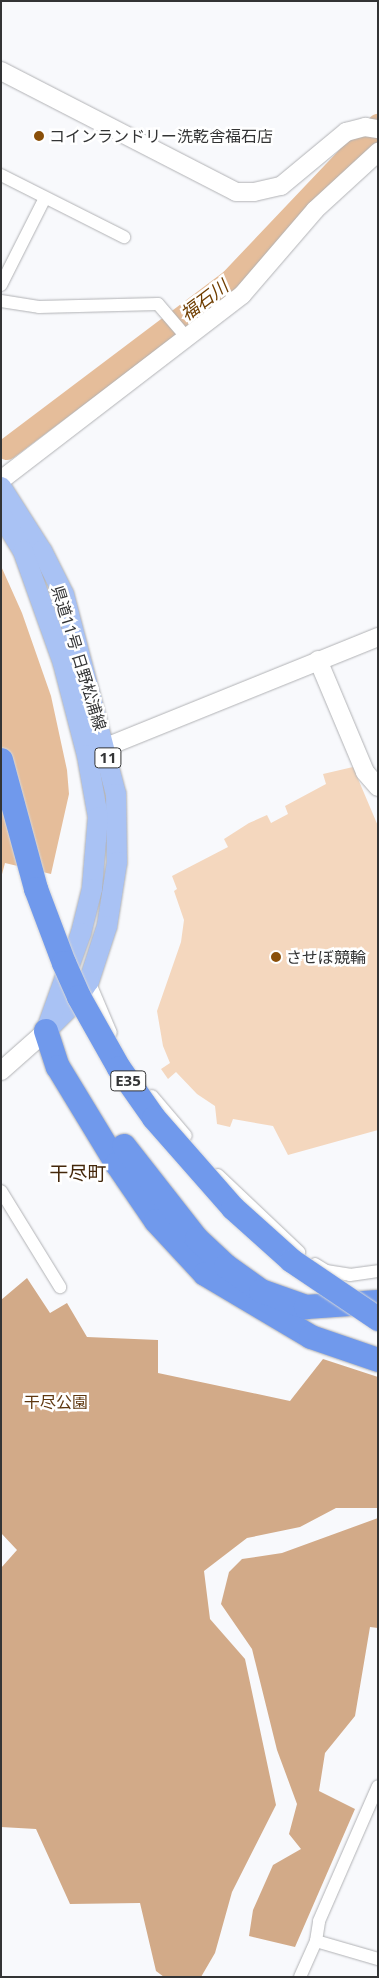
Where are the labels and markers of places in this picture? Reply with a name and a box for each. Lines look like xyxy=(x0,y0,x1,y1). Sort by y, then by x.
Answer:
place label: コインランドリー洗乾舎福石店 xyxy=(49,126,273,146)
marker: コインランドリー洗乾舎福石店 xyxy=(33,130,45,142)
place label: させぼ競輪 xyxy=(286,947,366,967)
marker: させぼ競輪 xyxy=(270,951,282,963)

